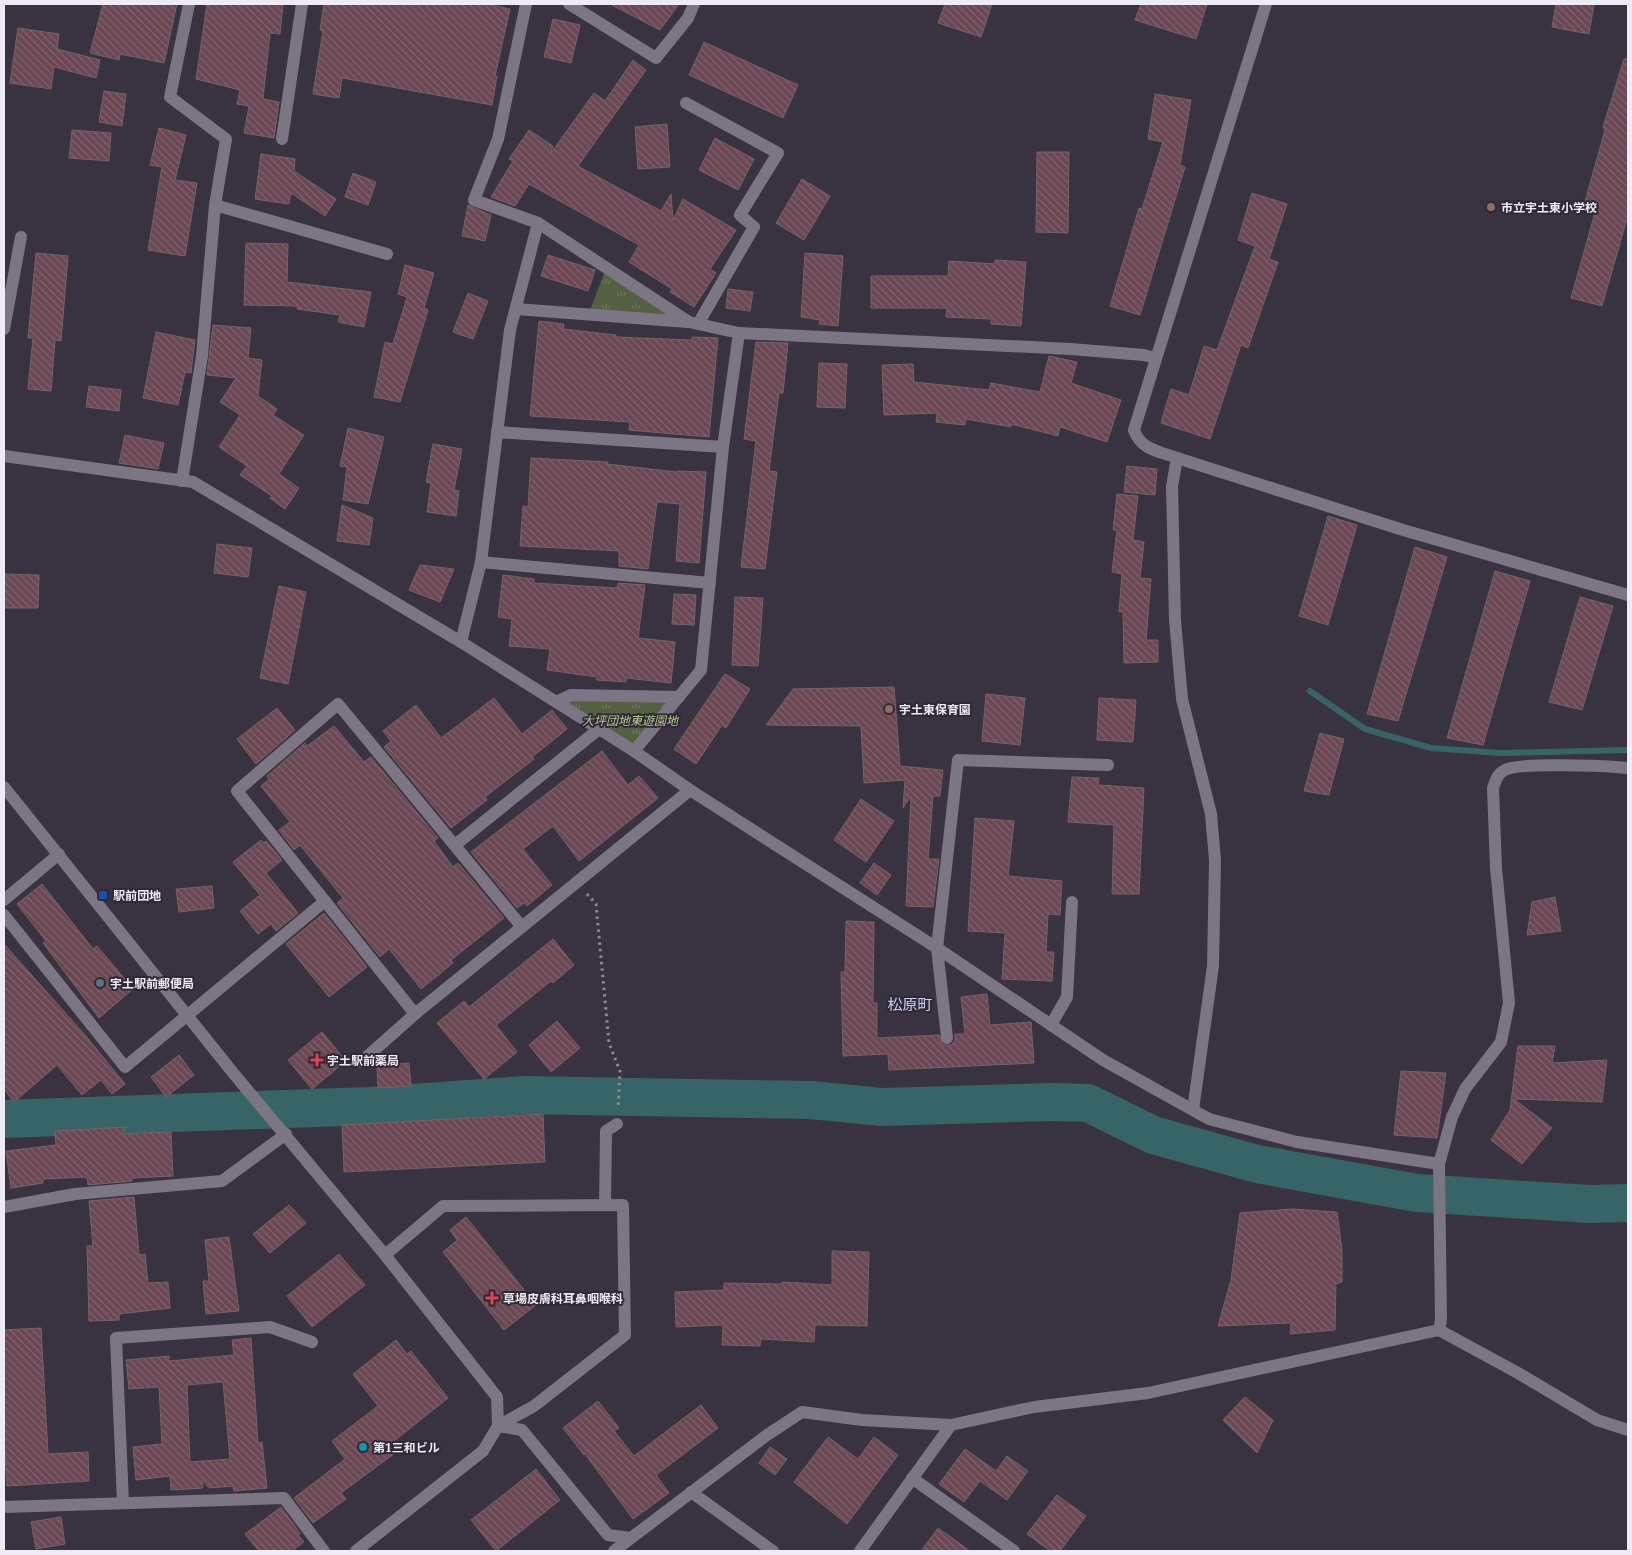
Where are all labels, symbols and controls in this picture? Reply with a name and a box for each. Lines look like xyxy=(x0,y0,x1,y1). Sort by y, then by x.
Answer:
place label: 市立宇土東小学校 xyxy=(1501,199,1597,216)
marker: 市立宇土東小学校 xyxy=(1485,201,1497,213)
place label: 宇土東保育園 xyxy=(899,701,971,718)
marker: 宇土東保育園 xyxy=(883,703,895,715)
park label: 大坪団地東遊園地 xyxy=(582,712,680,729)
place label: 駅前団地 xyxy=(113,887,161,904)
marker: 駅前団地 xyxy=(97,889,109,901)
place label: 宇土駅前郵便局 xyxy=(110,975,194,992)
marker: 宇土駅前郵便局 xyxy=(94,977,106,989)
district label: 松原町 xyxy=(887,994,933,1014)
place label: 宇土駅前薬局 xyxy=(327,1052,399,1069)
marker: 宇土駅前薬局 xyxy=(311,1054,323,1066)
place label: 草場皮膚科耳鼻咽喉科 xyxy=(503,1290,623,1307)
marker: 草場皮膚科耳鼻咽喉科 xyxy=(485,1291,499,1305)
place label: 第1三和ビル xyxy=(373,1439,440,1456)
marker: 第1三和ビル xyxy=(357,1441,369,1453)

